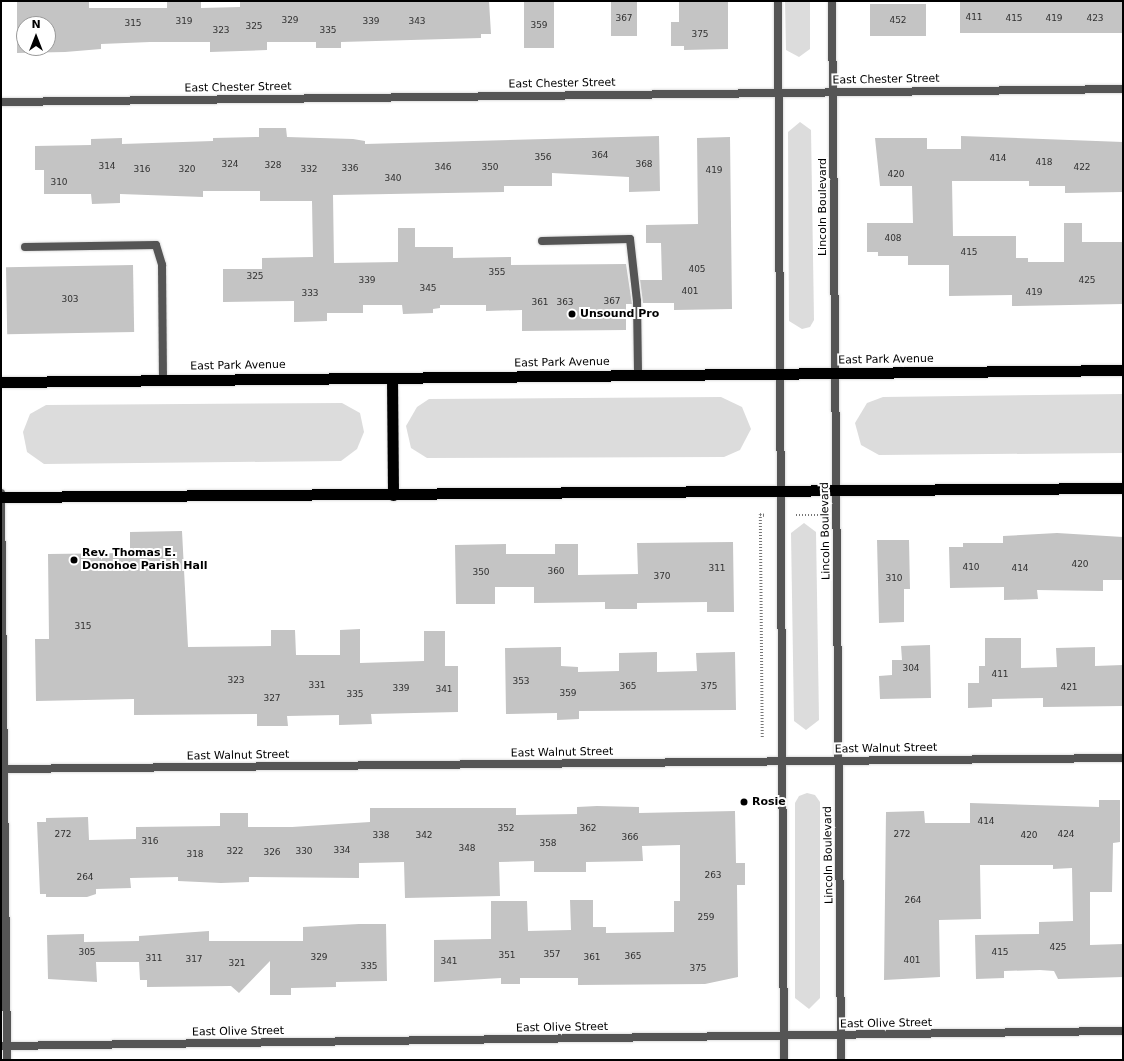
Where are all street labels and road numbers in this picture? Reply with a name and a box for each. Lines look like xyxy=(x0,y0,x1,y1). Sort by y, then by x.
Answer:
street label: East Chester Street xyxy=(832,72,940,88)
street label: East Chester Street xyxy=(508,76,616,92)
street label: East Chester Street xyxy=(184,80,292,96)
street label: Lincoln Boulevard xyxy=(816,158,830,256)
street label: East Park Avenue xyxy=(838,353,934,367)
street label: East Park Avenue xyxy=(514,356,610,370)
street label: East Park Avenue xyxy=(190,359,286,373)
street label: Lincoln Boulevard xyxy=(819,482,833,580)
street label: East Walnut Street xyxy=(835,742,937,756)
street label: East Walnut Street xyxy=(511,746,613,760)
street label: East Walnut Street xyxy=(187,749,289,763)
street label: Lincoln Boulevard xyxy=(822,806,836,904)
street label: East Olive Street xyxy=(840,1017,932,1031)
street label: East Olive Street xyxy=(516,1021,608,1035)
street label: East Olive Street xyxy=(192,1025,284,1039)

